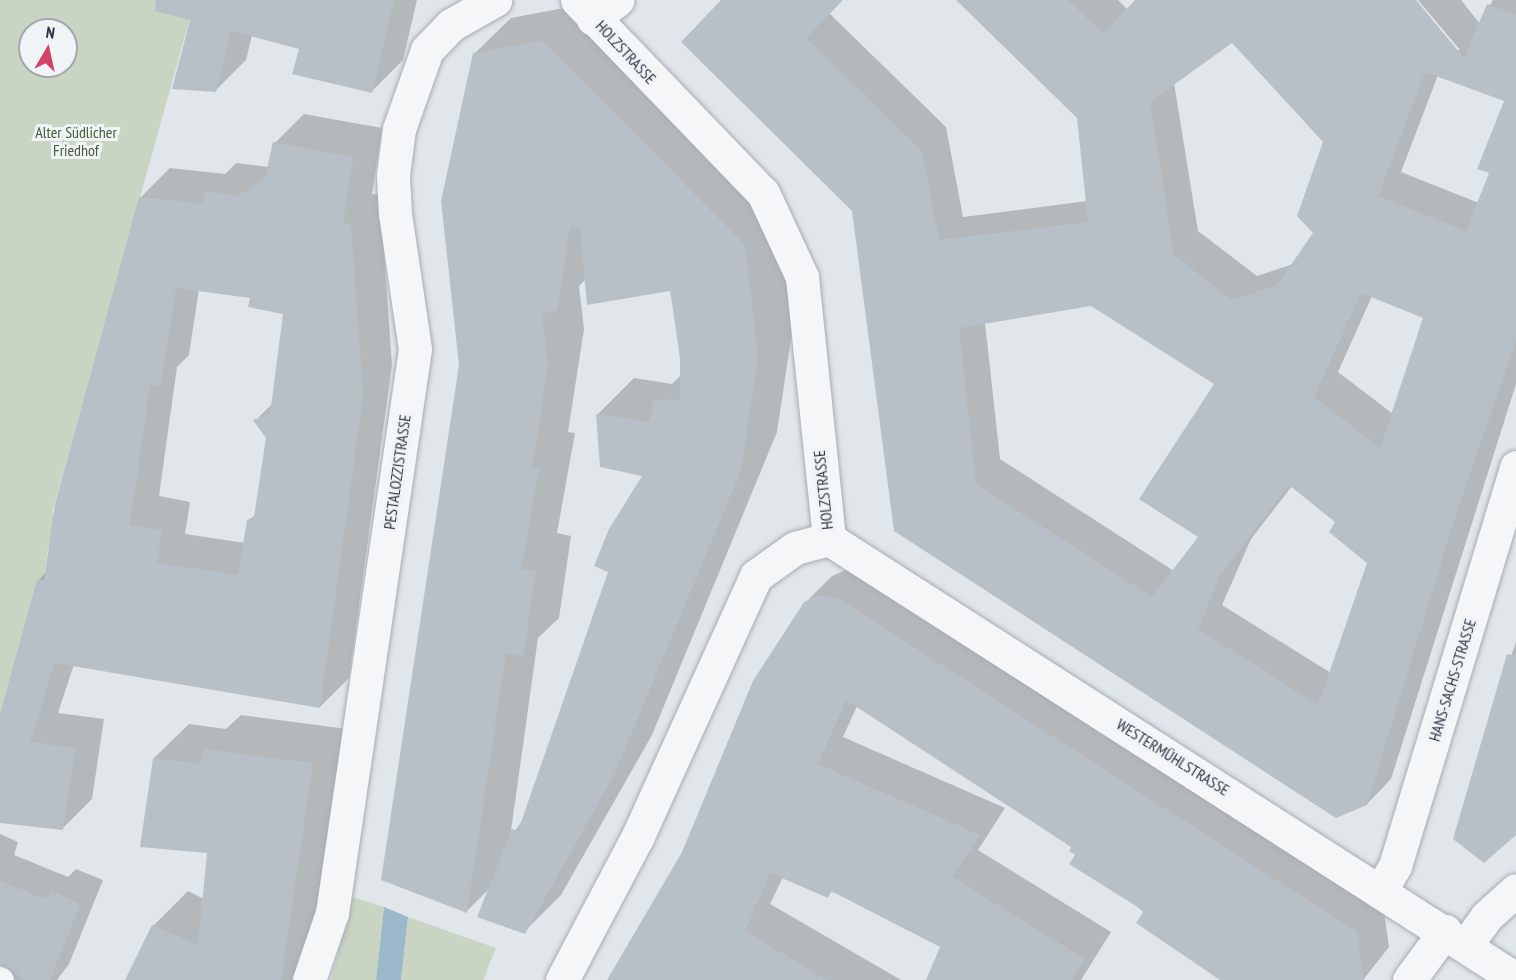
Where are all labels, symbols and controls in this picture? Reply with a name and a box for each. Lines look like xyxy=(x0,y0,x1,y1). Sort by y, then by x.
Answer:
street label: HOLZSTRASSE xyxy=(592,16,660,88)
north arrow xyxy=(18,18,78,78)
text: N xyxy=(45,22,56,43)
park label: Alter Südlicher Friedhof xyxy=(35,122,117,160)
street label: PESTALOZZISTRASSE xyxy=(379,413,415,531)
street label: HOLZSTRASSE xyxy=(809,449,837,531)
street label: HANS-SACHS-STRASSE xyxy=(1424,616,1480,744)
street label: WESTERMÜHLSTRASSE xyxy=(1113,715,1233,799)

